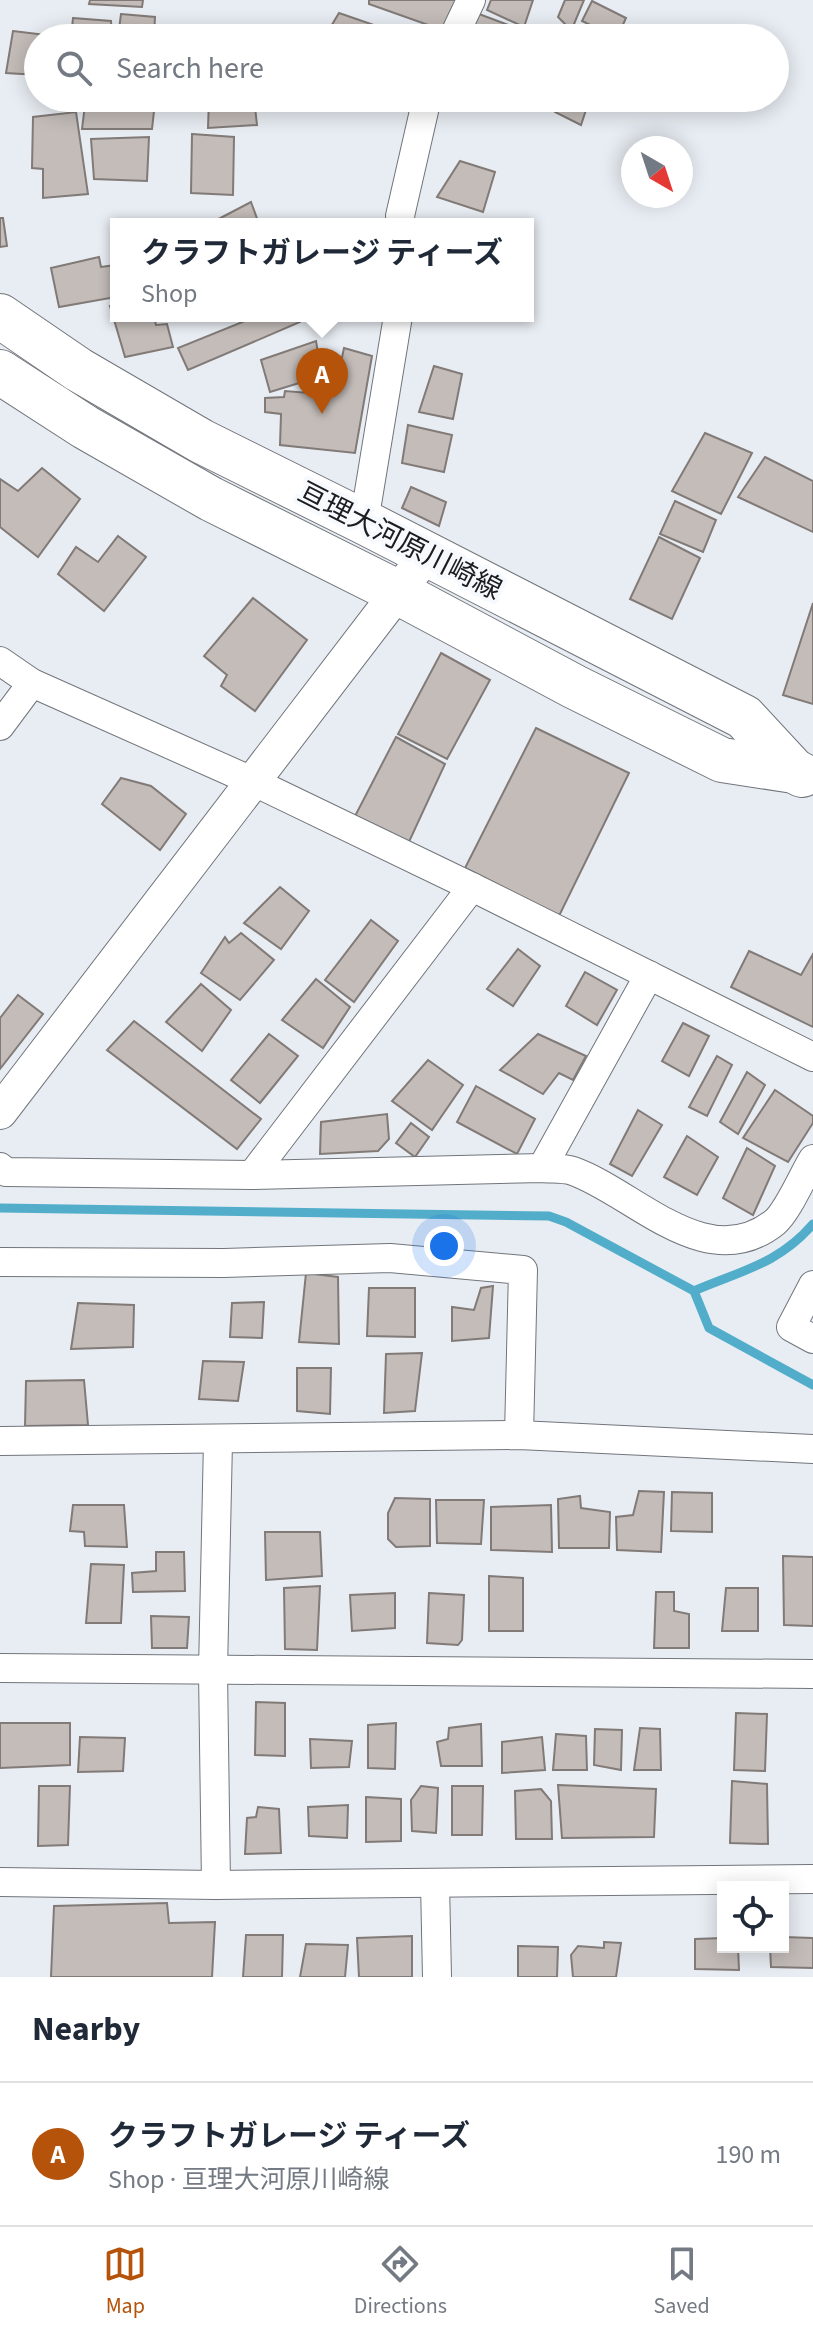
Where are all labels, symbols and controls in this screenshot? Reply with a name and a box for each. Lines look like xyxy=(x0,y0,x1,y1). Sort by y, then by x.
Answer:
search box xyxy=(24,24,789,112)
icon: search xyxy=(52,46,96,90)
text: Search here xyxy=(116,47,264,90)
north arrow xyxy=(621,136,693,208)
popup xyxy=(110,218,534,322)
text: クラフトガレージ ティーズ xyxy=(141,232,503,275)
text: Shop xyxy=(141,275,198,312)
pin: A xyxy=(296,348,348,414)
street label: 亘理大河原川崎線 xyxy=(291,472,509,610)
your location xyxy=(424,1226,464,1266)
map controls xyxy=(717,1881,789,1953)
button: locate xyxy=(717,1881,789,1953)
text: Nearby xyxy=(32,2005,140,2054)
text: クラフトガレージ ティーズ xyxy=(108,2115,470,2158)
text: A xyxy=(51,2136,65,2173)
text: 190 m xyxy=(715,2136,781,2173)
text: Shop · 亘理大河原川崎線 xyxy=(108,2161,389,2198)
tab: Map xyxy=(103,2242,147,2322)
tab: Directions xyxy=(354,2242,447,2322)
tab: Saved xyxy=(654,2242,710,2322)

